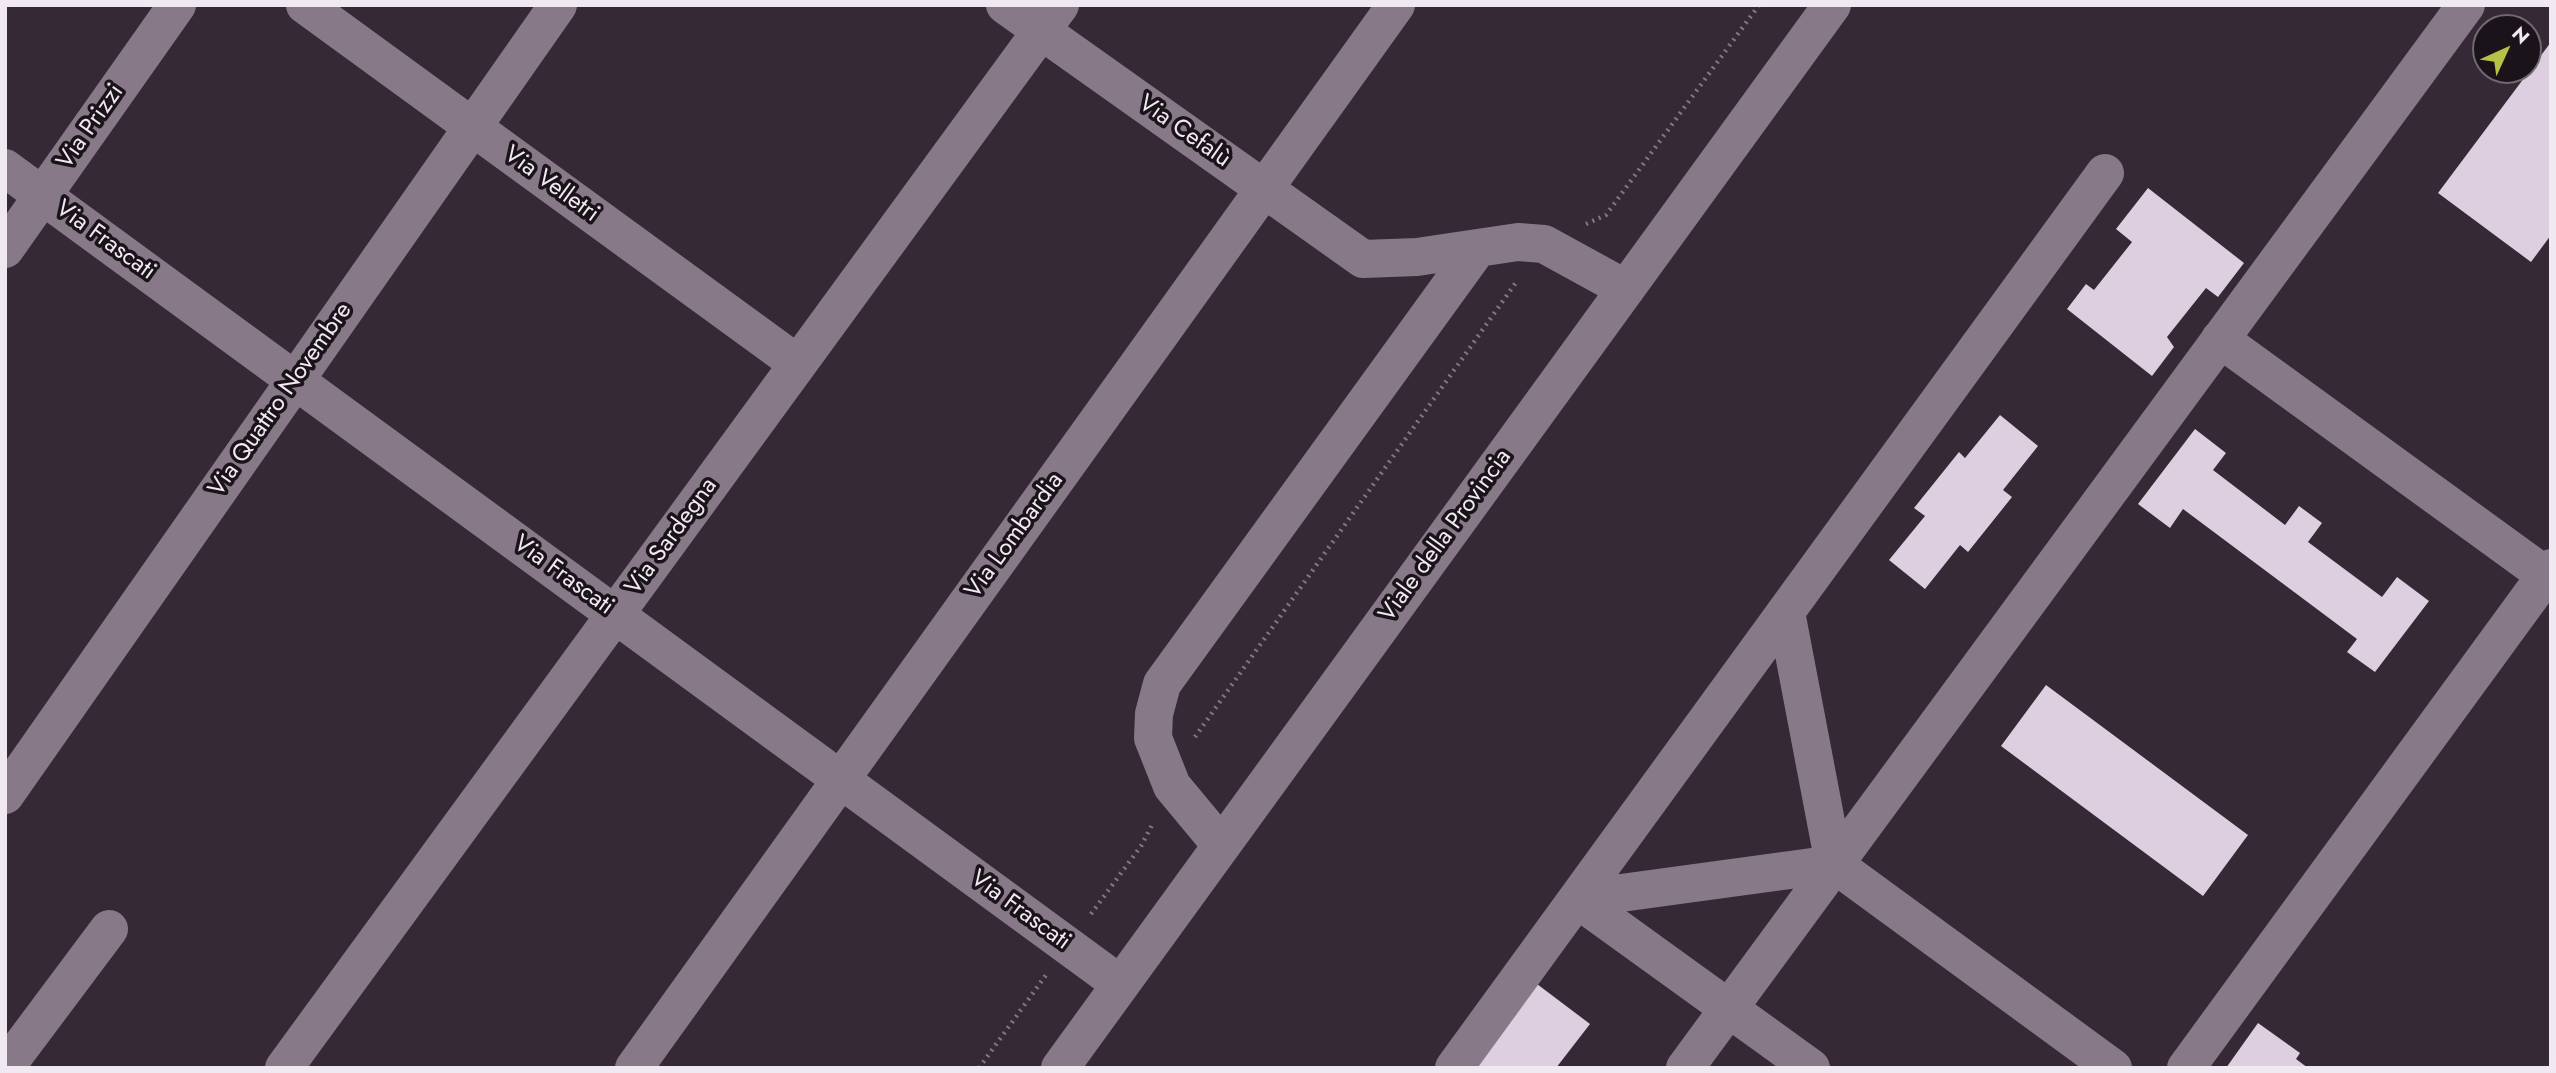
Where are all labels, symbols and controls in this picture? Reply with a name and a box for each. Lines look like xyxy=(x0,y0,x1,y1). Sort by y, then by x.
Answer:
north arrow xyxy=(2472,14,2542,84)
text: N xyxy=(2506,20,2536,50)
street label: Via Prizzi xyxy=(51,79,131,175)
street label: Via Cefalù xyxy=(1132,90,1236,174)
street label: Via Velletri xyxy=(498,141,604,229)
street label: Via Frascati xyxy=(49,195,161,287)
street label: Via Quattro Novembre xyxy=(203,297,359,503)
street label: Viale della Provincia xyxy=(1374,444,1518,628)
street label: Via Lombardia xyxy=(960,468,1070,604)
street label: Via Sardegna xyxy=(620,473,724,601)
street label: Via Frascati xyxy=(507,530,619,622)
street label: Via Frascati xyxy=(964,865,1076,957)

